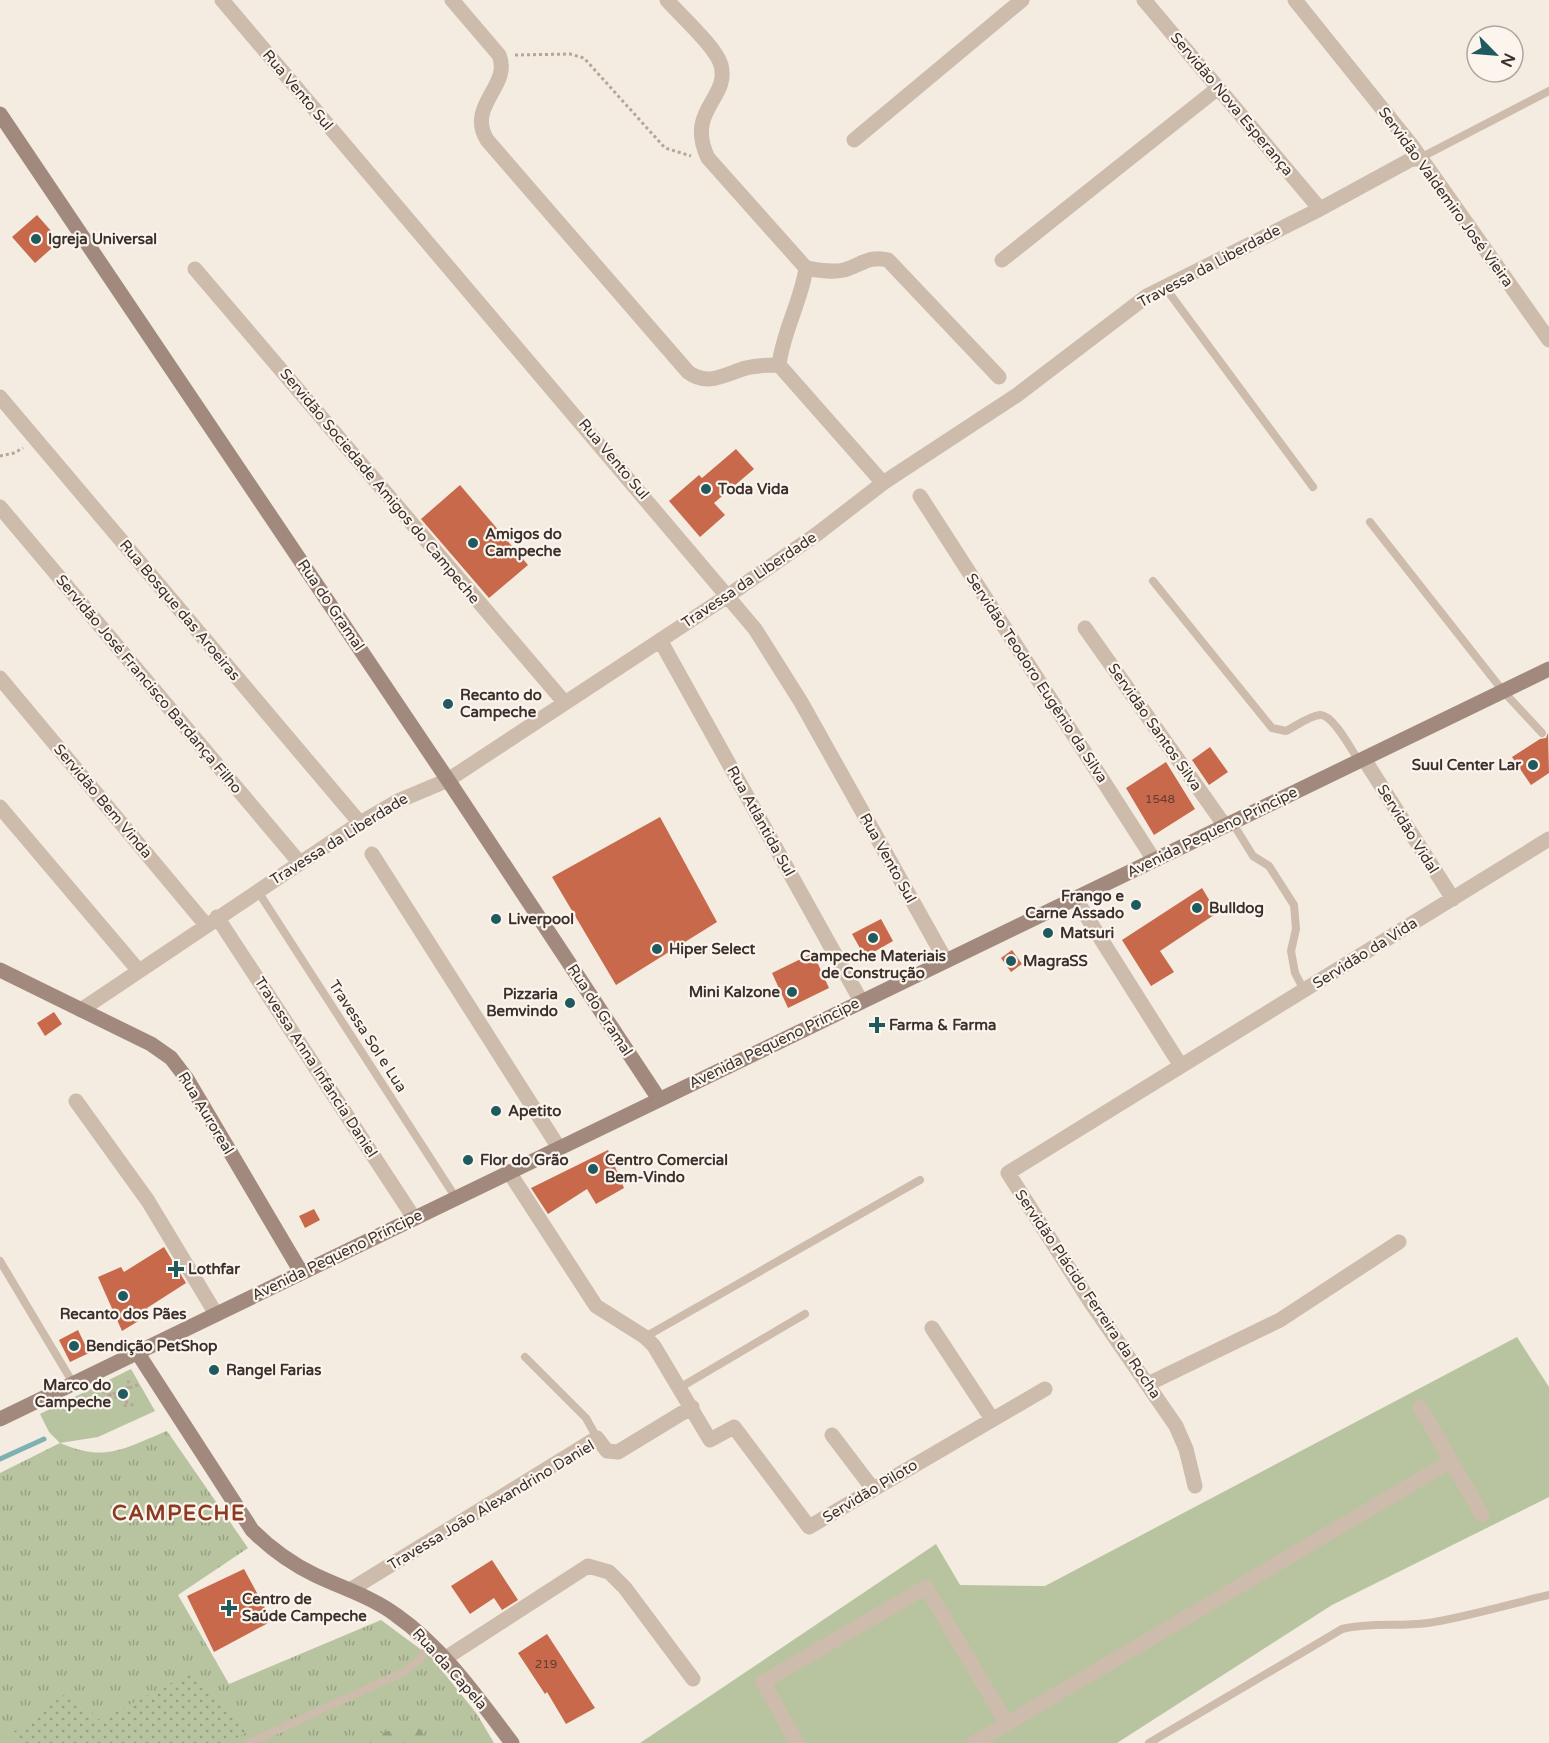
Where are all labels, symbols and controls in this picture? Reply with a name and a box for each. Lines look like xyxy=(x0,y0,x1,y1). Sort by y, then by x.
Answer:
north arrow xyxy=(1465,24,1525,84)
street label: Servidão Nova Esperança xyxy=(1167,29,1297,179)
street label: Rua Vento Sul xyxy=(259,46,337,134)
text: N xyxy=(1496,50,1519,70)
street label: Servidão Valdemiro José Vieira xyxy=(1375,104,1517,290)
street label: Travessa da Liberdade xyxy=(1135,221,1283,311)
place label: Igreja Universal xyxy=(48,230,157,249)
marker: Igreja Universal xyxy=(29,232,43,246)
street label: Servidão Sociedade Amigos do Campeche xyxy=(276,365,484,607)
street label: Rua Vento Sul xyxy=(575,415,653,503)
place label: Toda Vida xyxy=(717,480,789,498)
marker: Toda Vida xyxy=(699,482,713,496)
place label: Amigos do Campeche xyxy=(485,525,562,561)
street label: Travessa da Liberdade xyxy=(678,528,820,632)
street label: Rua Bosque das Aroeiras xyxy=(116,536,244,684)
marker: Amigos do Campeche xyxy=(466,536,480,550)
street label: Rua do Gramal xyxy=(294,556,368,654)
street label: Servidão Teodoro Eugênio da Silva xyxy=(962,570,1112,786)
street label: Servidão José Francisco Bardança Filho xyxy=(52,571,246,797)
street label: Servidão Santos Silva xyxy=(1104,660,1206,794)
place label: Recanto do Campeche xyxy=(460,686,542,722)
marker: Recanto do Campeche xyxy=(441,697,455,711)
street label: Servidão Bem Vinda xyxy=(50,740,156,862)
place label: Suul Center Lar xyxy=(1412,756,1521,774)
marker: Suul Center Lar xyxy=(1526,758,1540,772)
street label: Rua Atlântida Sul xyxy=(723,763,799,879)
street label: Servidão Vidal xyxy=(1373,781,1443,877)
street label: Avenida Pequeno Príncipe xyxy=(1124,783,1300,881)
street label: Travessa da Liberdade xyxy=(267,789,411,889)
house number: 1548 xyxy=(1145,792,1175,806)
street label: Rua Vento Sul xyxy=(856,810,920,906)
place label: Frango e Carne Assado xyxy=(1025,887,1124,922)
marker: Frango e Carne Assado xyxy=(1129,898,1143,912)
place label: Bulldog xyxy=(1209,899,1264,918)
marker: Bulldog xyxy=(1190,901,1204,915)
place label: Liverpool xyxy=(508,910,574,929)
marker: Liverpool xyxy=(489,912,503,926)
street label: Servidão da Vida xyxy=(1309,914,1421,992)
place label: Matsuri xyxy=(1060,924,1114,942)
marker: Matsuri xyxy=(1041,926,1055,940)
marker: Campeche Materiais de Construção xyxy=(866,931,880,945)
place label: Hiper Select xyxy=(669,940,755,959)
marker: Hiper Select xyxy=(650,942,664,956)
place label: Campeche Materiais de Construção xyxy=(800,947,946,983)
place label: MagraSS xyxy=(1023,952,1088,971)
marker: MagraSS xyxy=(1004,954,1018,968)
street label: Rua do Gramal xyxy=(564,961,636,1059)
street label: Travessa Anna Infância Daniel xyxy=(251,973,381,1161)
street label: Travessa Sol e Lua xyxy=(325,977,411,1095)
place label: Mini Kalzone xyxy=(689,983,781,1001)
place label: Pizzaria Bemvindo xyxy=(486,985,558,1020)
marker: Mini Kalzone xyxy=(785,985,799,999)
street label: Avenida Pequeno Príncipe xyxy=(686,994,862,1092)
marker: Pizzaria Bemvindo xyxy=(563,996,577,1010)
place label: Farma & Farma xyxy=(889,1016,997,1034)
marker: Farma & Farma xyxy=(870,1018,884,1032)
street label: Rua Auroreal xyxy=(174,1068,238,1158)
place label: Apetito xyxy=(508,1102,561,1121)
marker: Apetito xyxy=(489,1104,503,1118)
place label: Flor do Grão xyxy=(480,1151,569,1169)
place label: Centro Comercial Bem-Vindo xyxy=(605,1151,728,1186)
marker: Flor do Grão xyxy=(461,1153,475,1167)
marker: Centro Comercial Bem-Vindo xyxy=(586,1162,600,1176)
street label: Servidão Plácido Ferreira da Rocha xyxy=(1011,1186,1165,1402)
street label: Avenida Pequeno Príncipe xyxy=(249,1206,425,1304)
place label: Lothfar xyxy=(188,1260,240,1278)
marker: Lothfar xyxy=(169,1262,183,1276)
marker: Recanto dos Pães xyxy=(116,1289,130,1303)
place label: Recanto dos Pães xyxy=(60,1305,186,1323)
place label: Bendição PetShop xyxy=(86,1337,218,1356)
marker: Bendição PetShop xyxy=(67,1339,81,1353)
place label: Rangel Farias xyxy=(226,1361,321,1380)
marker: Rangel Farias xyxy=(207,1363,221,1377)
place label: Marco do Campeche xyxy=(35,1376,112,1412)
marker: Marco do Campeche xyxy=(116,1387,130,1401)
street label: Travessa João Alexandrino Daniel xyxy=(385,1436,597,1574)
street label: Servidão Piloto xyxy=(819,1456,921,1526)
district label: CAMPECHE xyxy=(112,1501,246,1526)
place label: Centro de Saúde Campeche xyxy=(242,1590,367,1626)
marker: Centro de Saúde Campeche xyxy=(220,1599,238,1617)
street label: Rua da Capela xyxy=(409,1625,491,1713)
house number: 219 xyxy=(535,1657,557,1671)

